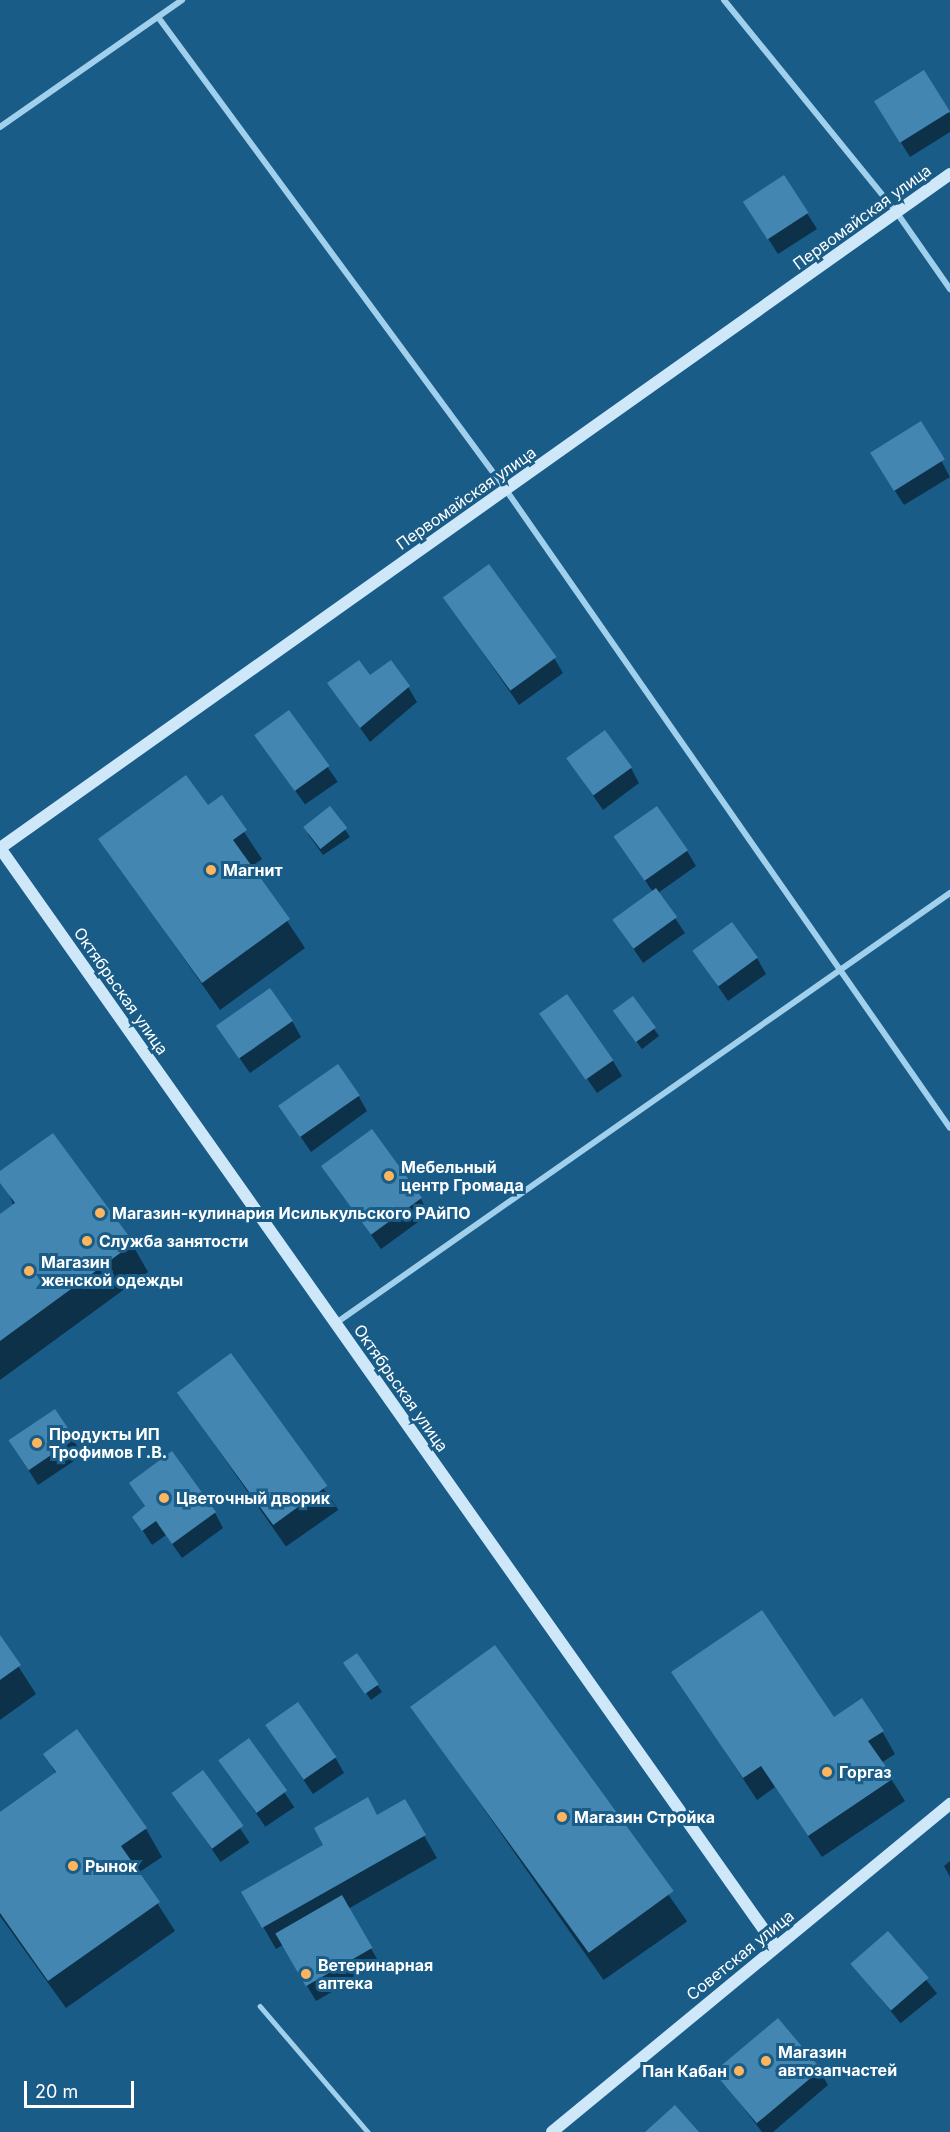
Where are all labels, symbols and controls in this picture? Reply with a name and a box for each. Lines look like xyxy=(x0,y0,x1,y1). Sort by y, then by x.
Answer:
street label: Первомайская улица xyxy=(789,160,935,274)
street label: Первомайская улица xyxy=(392,443,540,553)
place label: Магнит xyxy=(223,860,283,880)
marker: Магнит xyxy=(204,863,218,877)
street label: Октябрьская улица xyxy=(70,924,172,1058)
place label: Мебельный центр Громада xyxy=(401,1157,524,1195)
marker: Мебельный центр Громада xyxy=(382,1169,396,1183)
place label: Магазин-кулинария Исилькульского РАйПО xyxy=(112,1203,471,1223)
marker: Магазин-кулинария Исилькульского РАйПО xyxy=(93,1206,107,1220)
place label: Служба занятости xyxy=(99,1231,249,1251)
marker: Служба занятости xyxy=(80,1234,94,1248)
place label: Магазин женской одежды xyxy=(41,1252,183,1290)
marker: Магазин женской одежды xyxy=(22,1264,36,1278)
street label: Октябрьская улица xyxy=(350,1321,452,1455)
place label: Продукты ИП Трофимов Г.В. xyxy=(49,1424,167,1462)
marker: Продукты ИП Трофимов Г.В. xyxy=(30,1436,44,1450)
place label: Цветочный дворик xyxy=(176,1488,330,1508)
marker: Цветочный дворик xyxy=(157,1491,171,1505)
place label: Горгаз xyxy=(839,1762,892,1782)
marker: Горгаз xyxy=(820,1765,834,1779)
place label: Магазин Стройка xyxy=(574,1807,715,1827)
marker: Магазин Стройка xyxy=(555,1810,569,1824)
place label: Рынок xyxy=(85,1856,137,1876)
marker: Рынок xyxy=(66,1859,80,1873)
street label: Советская улица xyxy=(682,1906,798,2004)
place label: Ветеринарная аптека xyxy=(318,1955,433,1993)
marker: Ветеринарная аптека xyxy=(299,1967,313,1981)
place label: Магазин автозапчастей xyxy=(778,2042,897,2080)
marker: Магазин автозапчастей xyxy=(759,2054,773,2068)
place label: Пан Кабан xyxy=(642,2061,727,2081)
marker: Пан Кабан xyxy=(732,2064,746,2078)
scale bar xyxy=(27,2069,136,2107)
text: 20 m xyxy=(35,2081,78,2102)

